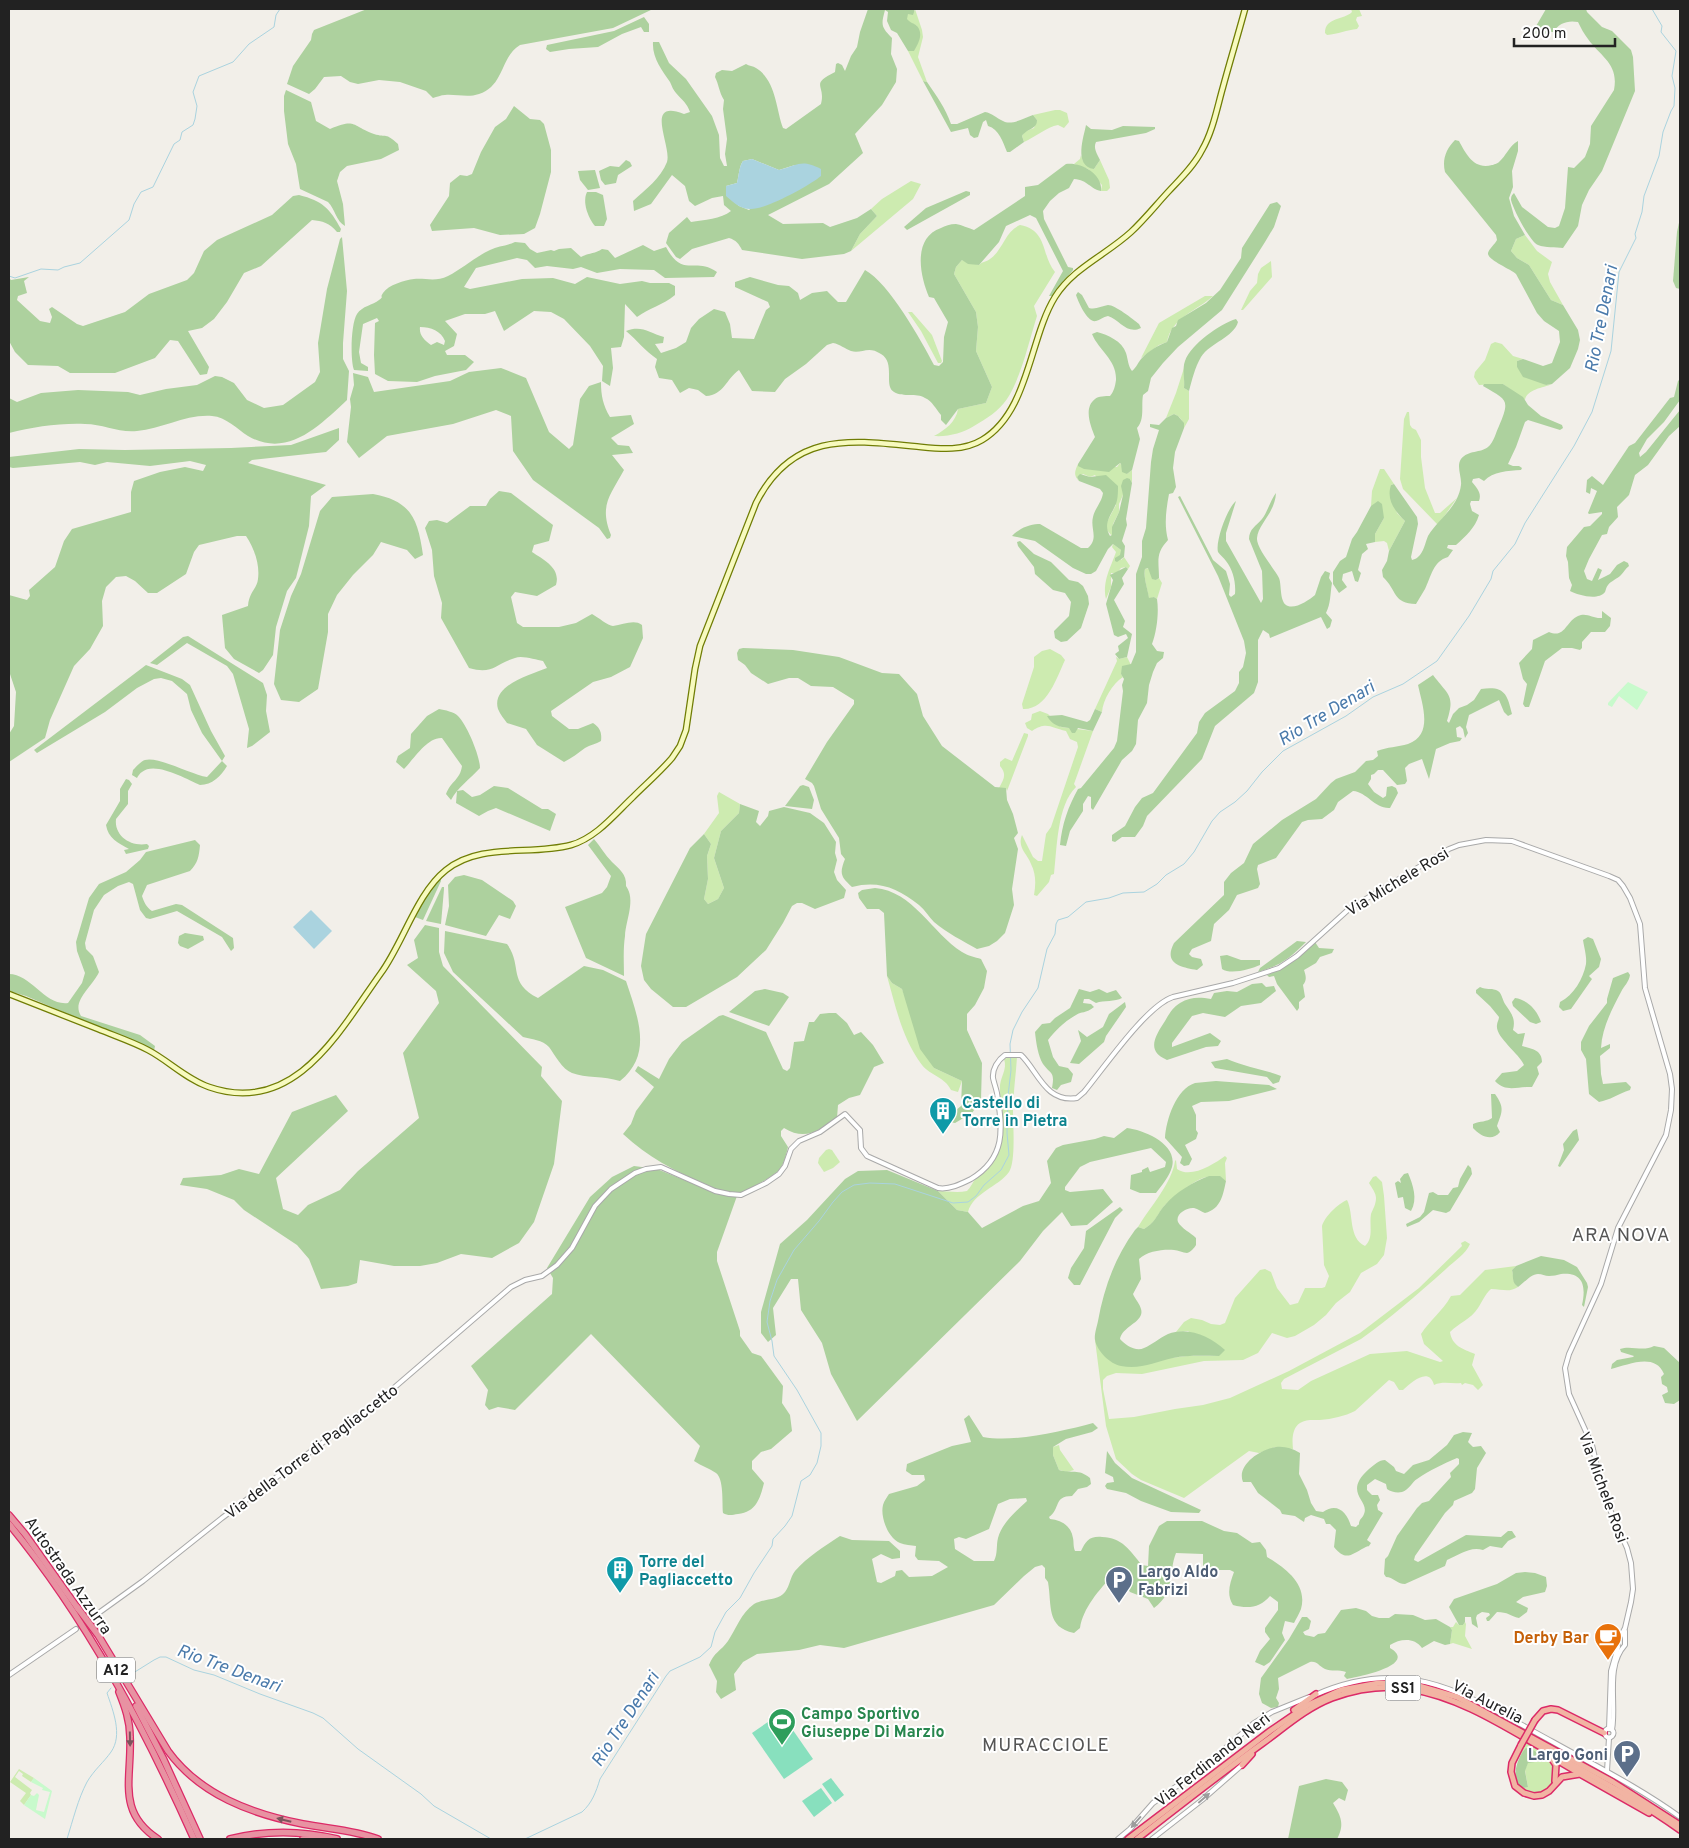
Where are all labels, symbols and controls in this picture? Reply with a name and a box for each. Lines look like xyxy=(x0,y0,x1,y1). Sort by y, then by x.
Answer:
scale bar xyxy=(1514,15,1615,47)
text: 200 m xyxy=(1522,25,1567,44)
water label: Rio Tre Denari xyxy=(1581,262,1624,375)
water label: Rio Tre Denari xyxy=(1274,676,1381,752)
street label: Via Michele Rosi xyxy=(1343,844,1453,921)
place label: Castello di Torre in Pietra xyxy=(962,1094,1067,1132)
building icon: Castello di Torre in Pietra xyxy=(928,1096,958,1135)
district label: ARA NOVA xyxy=(1571,1224,1671,1248)
street label: Via della Torre di Pagliaccetto xyxy=(222,1381,403,1524)
street label: Via Michele Rosi xyxy=(1573,1429,1631,1546)
street label: Autostrada Azzurra xyxy=(19,1514,115,1639)
place label: Torre del Pagliaccetto xyxy=(639,1553,733,1591)
building icon: Torre del Pagliaccetto xyxy=(605,1555,635,1594)
place label: Largo Aldo Fabrizi xyxy=(1138,1563,1218,1601)
parking icon: Largo Aldo Fabrizi xyxy=(1104,1565,1134,1604)
cafe icon: Derby Bar xyxy=(1593,1622,1623,1661)
place label: Derby Bar xyxy=(1513,1629,1589,1649)
water label: Rio Tre Denari xyxy=(173,1640,285,1699)
road number: A12 xyxy=(97,1658,135,1682)
water label: Rio Tre Denari xyxy=(587,1667,666,1772)
road number: SS1 xyxy=(1386,1676,1420,1700)
street label: Via Aurelia xyxy=(1448,1676,1526,1729)
place label: Campo Sportivo Giuseppe Di Marzio xyxy=(801,1705,945,1743)
sports icon: Campo Sportivo Giuseppe Di Marzio xyxy=(767,1707,797,1746)
street label: Via Ferdinando Neri xyxy=(1152,1709,1275,1812)
one-way arrow xyxy=(126,1731,134,1747)
district label: MURACCIOLE xyxy=(982,1734,1110,1758)
parking icon: Largo Goni xyxy=(1612,1739,1642,1778)
place label: Largo Goni xyxy=(1528,1746,1608,1766)
one-way arrow xyxy=(1197,1792,1209,1804)
one-way arrow xyxy=(276,1815,291,1823)
one-way arrow xyxy=(1130,1816,1141,1829)

